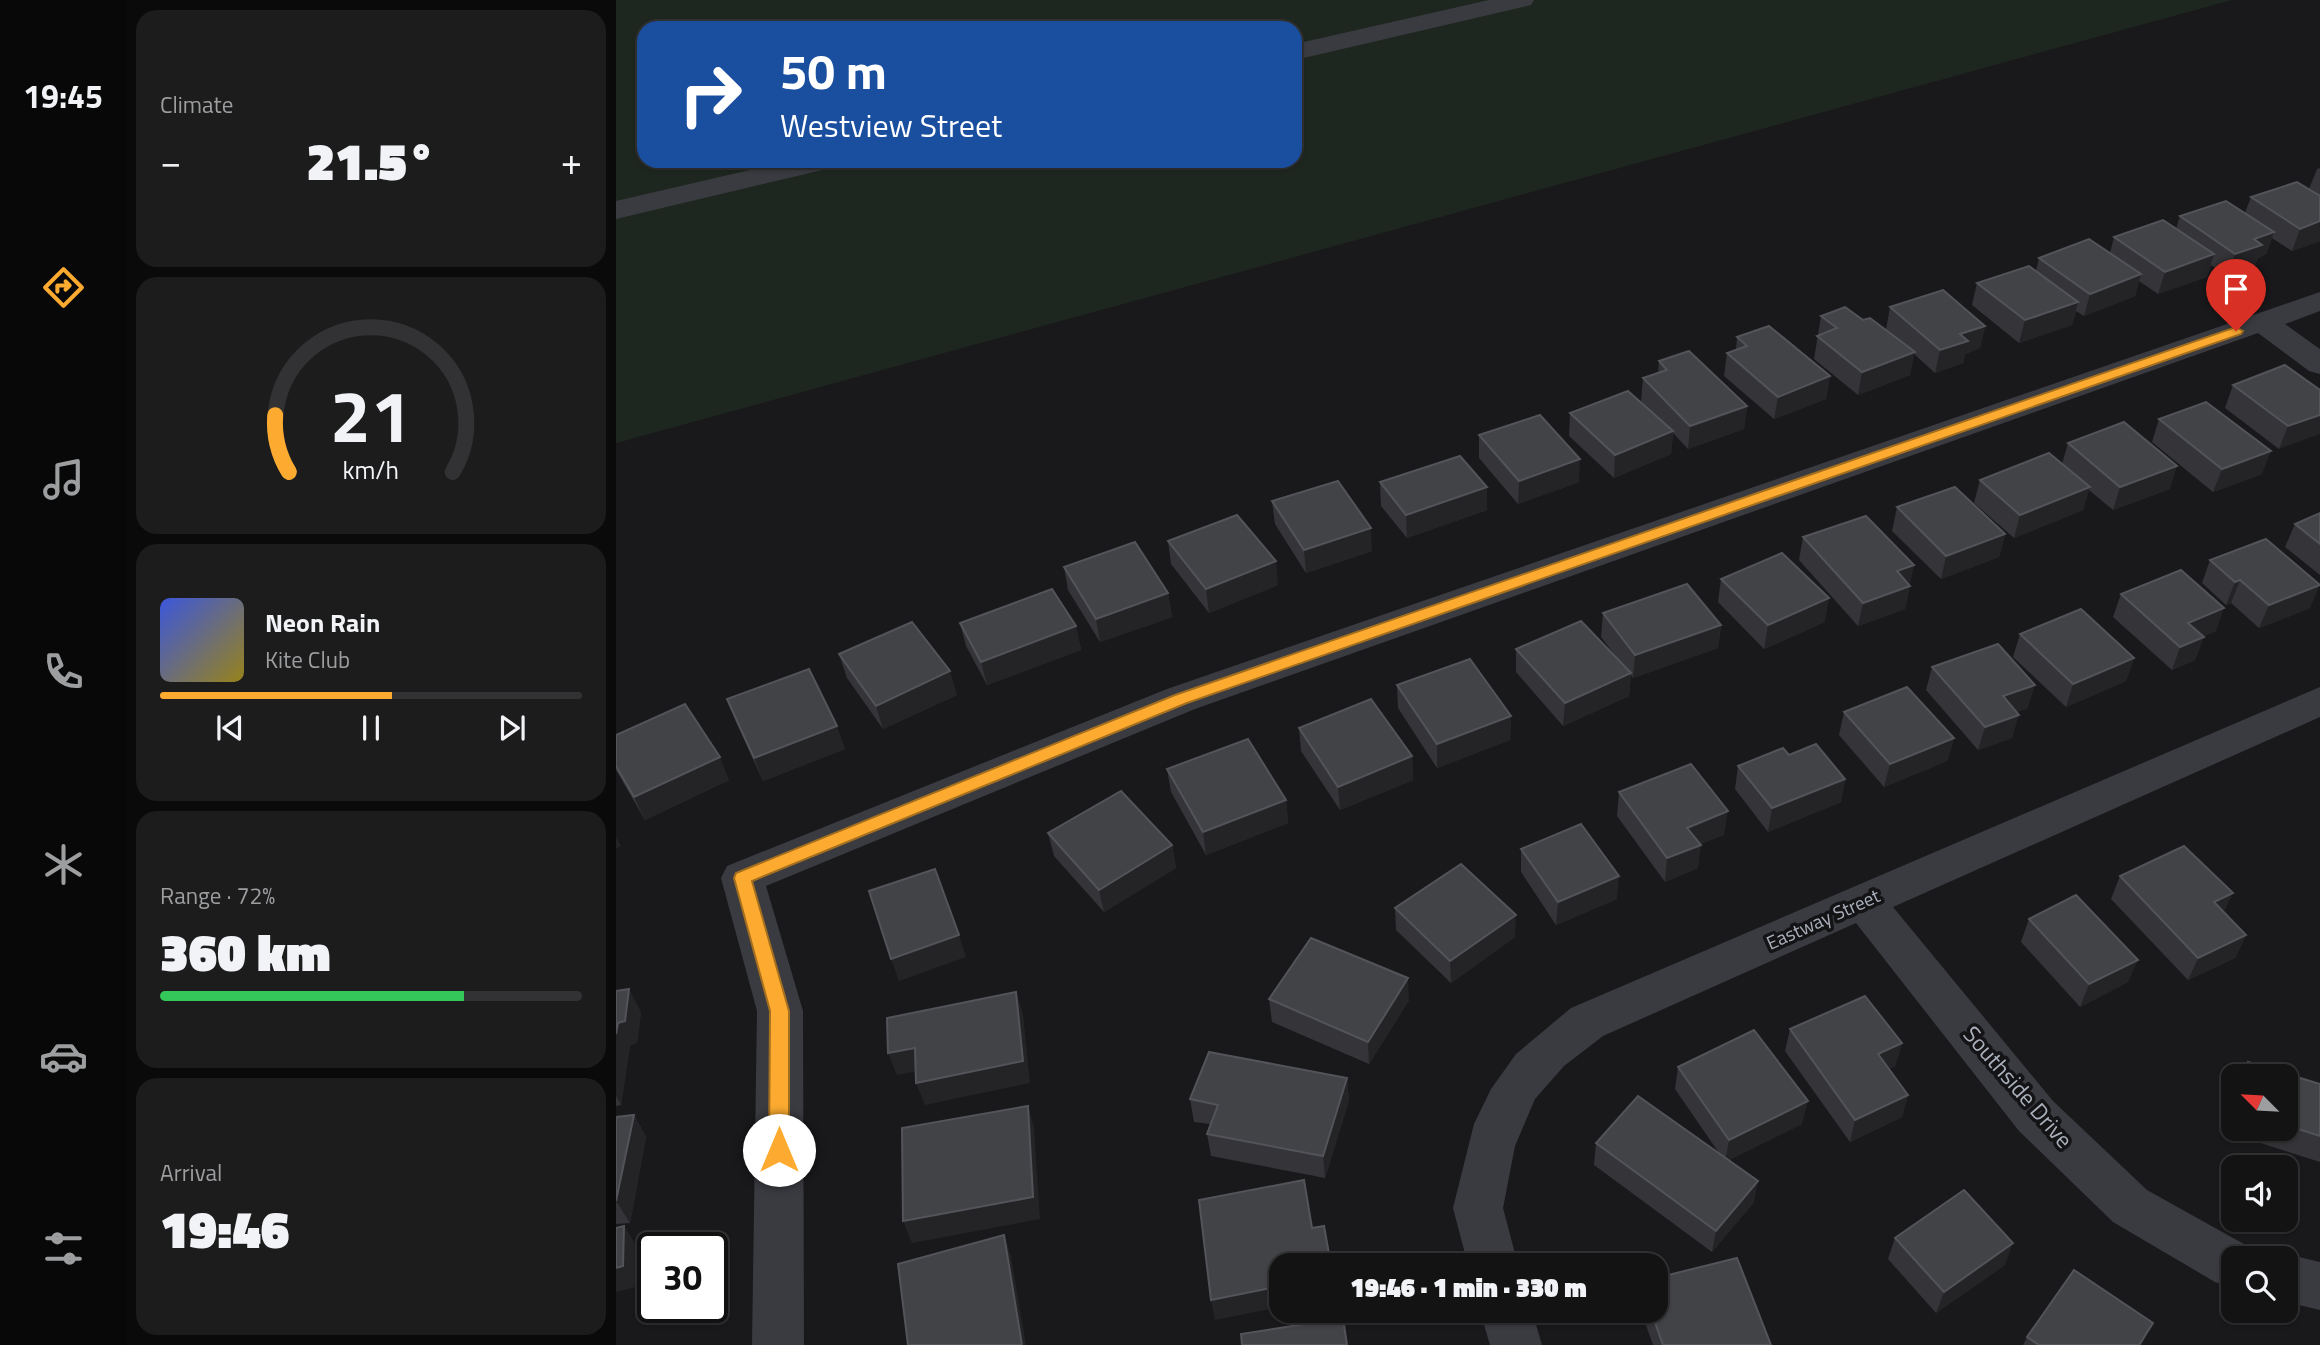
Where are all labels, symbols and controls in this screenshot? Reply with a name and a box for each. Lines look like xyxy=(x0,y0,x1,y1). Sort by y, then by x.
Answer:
text: 50 m xyxy=(780,33,887,108)
icon: right xyxy=(665,49,756,140)
text: 19:45 xyxy=(23,72,103,120)
text: Climate xyxy=(160,87,233,122)
text: Westview Street xyxy=(780,101,1002,149)
text: 21.5° xyxy=(306,121,436,200)
text: − xyxy=(160,132,181,190)
text: + xyxy=(561,132,582,190)
pin xyxy=(2206,259,2266,331)
icon: directions xyxy=(39,263,88,312)
icon: arrive xyxy=(2217,270,2255,308)
text: 21 xyxy=(330,360,412,470)
text: km/h xyxy=(343,450,399,488)
icon: music xyxy=(39,455,88,504)
text: Neon Rain xyxy=(265,603,380,642)
text: Kite Club xyxy=(265,642,350,677)
icon: phone xyxy=(39,647,88,696)
icon: previous xyxy=(211,709,249,747)
icon: pause xyxy=(352,709,390,747)
icon: next xyxy=(493,709,531,747)
icon: climate xyxy=(39,840,88,889)
text: Range · 72% xyxy=(160,878,275,913)
street label: Eastway Street xyxy=(1761,880,1885,957)
text: 360 km xyxy=(160,912,331,991)
street label: Southside Drive xyxy=(1955,1018,2081,1156)
icon: car xyxy=(39,1032,88,1081)
north arrow xyxy=(2221,1064,2298,1141)
map controls xyxy=(2221,1064,2298,1323)
position arrow xyxy=(742,1113,816,1187)
text: Arrival xyxy=(160,1155,222,1190)
button: sound xyxy=(2221,1155,2298,1232)
text: 19:46 xyxy=(160,1189,289,1268)
icon: filters xyxy=(39,1224,88,1273)
speed limit sign: 30 xyxy=(637,1232,728,1323)
button: search xyxy=(2221,1246,2298,1323)
text: 19:46 · 1 min · 330 m xyxy=(1350,1268,1587,1307)

